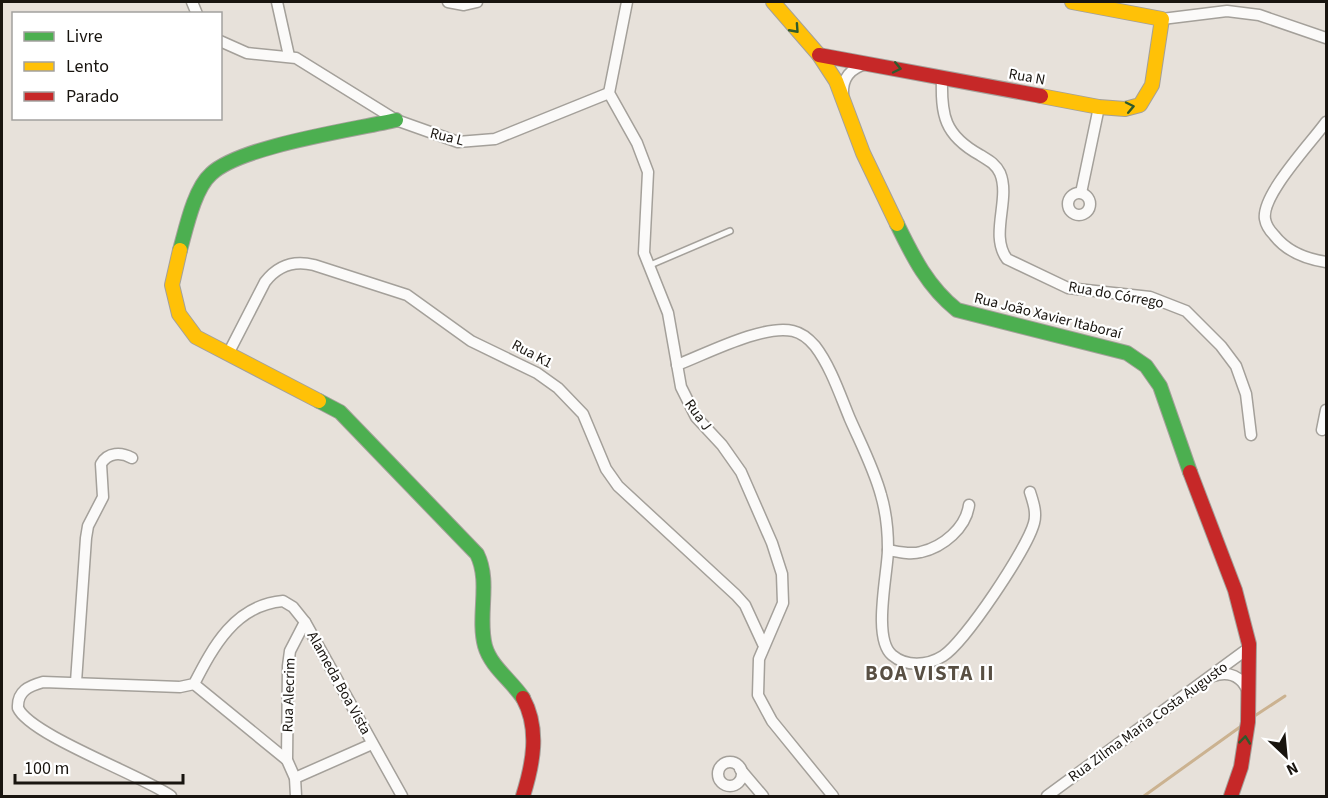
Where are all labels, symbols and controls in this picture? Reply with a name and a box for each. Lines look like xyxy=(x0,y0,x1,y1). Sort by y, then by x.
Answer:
legend xyxy=(12,12,222,120)
one-way arrow xyxy=(788,22,799,33)
text: Livre xyxy=(66,24,103,49)
text: Lento xyxy=(66,54,109,79)
one-way arrow xyxy=(892,61,902,74)
street label: Rua N xyxy=(1007,63,1047,91)
text: Parado xyxy=(66,84,119,109)
one-way arrow xyxy=(1125,101,1135,114)
street label: Rua L xyxy=(428,123,466,151)
street label: Rua do Córrego xyxy=(1067,276,1165,314)
street label: Rua João Xavier Itaboraí xyxy=(972,288,1125,345)
street label: Rua K1 xyxy=(508,335,556,373)
street label: Rua J xyxy=(679,395,717,435)
street label: Alameda Boa Vista xyxy=(302,627,376,739)
street label: Rua Alecrim xyxy=(277,657,301,733)
street label: Rua Zilma Maria Costa Augusto xyxy=(1064,657,1232,787)
district label: BOA VISTA II xyxy=(865,658,995,688)
north arrow xyxy=(1256,726,1316,786)
one-way arrow xyxy=(1238,736,1250,745)
scale bar xyxy=(15,747,183,785)
text: 100 m xyxy=(24,756,69,781)
text: N xyxy=(1283,756,1302,781)

